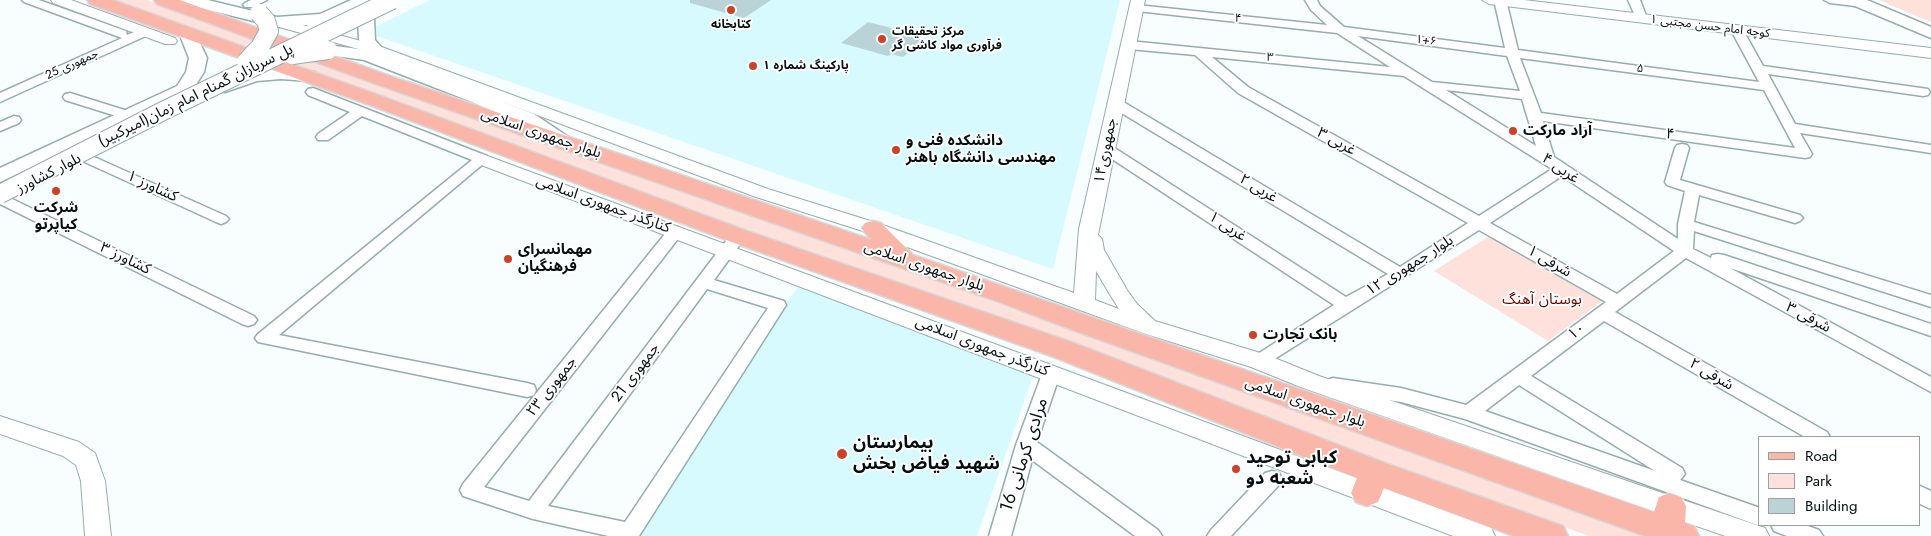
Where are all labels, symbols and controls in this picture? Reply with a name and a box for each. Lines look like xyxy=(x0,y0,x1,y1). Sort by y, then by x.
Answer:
marker: کتابخانه xyxy=(725,4,737,16)
street label: ۴ xyxy=(1234,11,1242,27)
street label: کوچه امام حسن مجتبی ۱ xyxy=(1649,13,1771,41)
place label: کتابخانه xyxy=(711,18,751,32)
place label: مرکز تحقیقات فرآوری مواد کاشی گر xyxy=(892,25,1002,53)
marker: مرکز تحقیقات فرآوری مواد کاشی گر xyxy=(876,33,888,45)
street label: ۱+۶ xyxy=(1415,33,1437,49)
street label: پل سربازان گمنام امام زمان(امیرکبیر) xyxy=(96,41,296,151)
street label: جمهوری 25 xyxy=(43,47,101,83)
street label: ۳ xyxy=(1266,50,1274,66)
place label: پارکینگ شماره ۱ xyxy=(763,59,849,73)
marker: پارکینگ شماره ۱ xyxy=(747,60,759,72)
street label: ۵ xyxy=(1636,61,1644,77)
street label: بلوار جمهوری اسلامی xyxy=(478,105,604,163)
street label: جمهوری۱۴ xyxy=(1091,117,1121,185)
place label: آراد مارکت xyxy=(1523,122,1592,140)
street label: ۳ غربی xyxy=(1314,124,1358,160)
marker: آراد مارکت xyxy=(1507,125,1519,137)
street label: ۴ xyxy=(1664,125,1676,145)
place label: دانشکده فنی و مهندسی دانشگاه باهنر xyxy=(906,132,1056,167)
marker: دانشکده فنی و مهندسی دانشگاه باهنر xyxy=(890,144,902,156)
street label: بلوار کشاورز xyxy=(14,150,84,198)
street label: ۴ غربی xyxy=(1538,150,1582,188)
street label: کشاورز ۱ xyxy=(124,167,180,207)
street label: ۲ غربی xyxy=(1236,171,1280,207)
street label: کنارگذر جمهوری اسلامی xyxy=(533,172,673,238)
marker: شرکت کیاپرتو xyxy=(50,185,62,197)
place label: شرکت کیاپرتو xyxy=(34,199,78,234)
street label: ۱ غربی xyxy=(1205,208,1249,246)
street label: بلوار جمهوری ۱۲ xyxy=(1363,232,1457,300)
street label: بلوار جمهوری اسلامی xyxy=(861,238,987,296)
street label: کشاورز ۳ xyxy=(97,239,153,279)
place label: مهمانسرای فرهنگیان xyxy=(518,241,592,276)
street label: شرقی ۱ xyxy=(1524,242,1574,282)
marker: مهمانسرای فرهنگیان xyxy=(502,253,514,265)
park label: بوستان آهنگ xyxy=(1502,291,1582,309)
street label: ۳ شرقی xyxy=(1783,299,1833,337)
street label: کنارگذر جمهوری اسلامی xyxy=(913,313,1051,381)
street label: ۱۰ xyxy=(1565,320,1589,344)
place label: بانک تجارت xyxy=(1263,326,1338,344)
marker: بانک تجارت xyxy=(1247,329,1259,341)
street label: جمهوری 21 xyxy=(608,340,664,406)
street label: ۲۳ جمهوری xyxy=(523,354,581,420)
street label: ۲ شرقی xyxy=(1686,355,1736,395)
street label: بلوار جمهوری اسلامی xyxy=(1242,374,1368,432)
street label: مرادی کرمانی 16 xyxy=(996,395,1054,515)
place label: بیمارستان شهید فیاض بخش xyxy=(853,433,1000,476)
legend xyxy=(1758,436,1921,526)
text: Road xyxy=(1805,445,1837,467)
marker: بیمارستان شهید فیاض بخش xyxy=(835,447,849,461)
place label: کبابی توحید شعبه دو xyxy=(1246,448,1337,490)
marker: کبابی توحید شعبه دو xyxy=(1230,463,1242,475)
text: Park xyxy=(1805,470,1832,492)
text: Building xyxy=(1805,495,1857,517)

